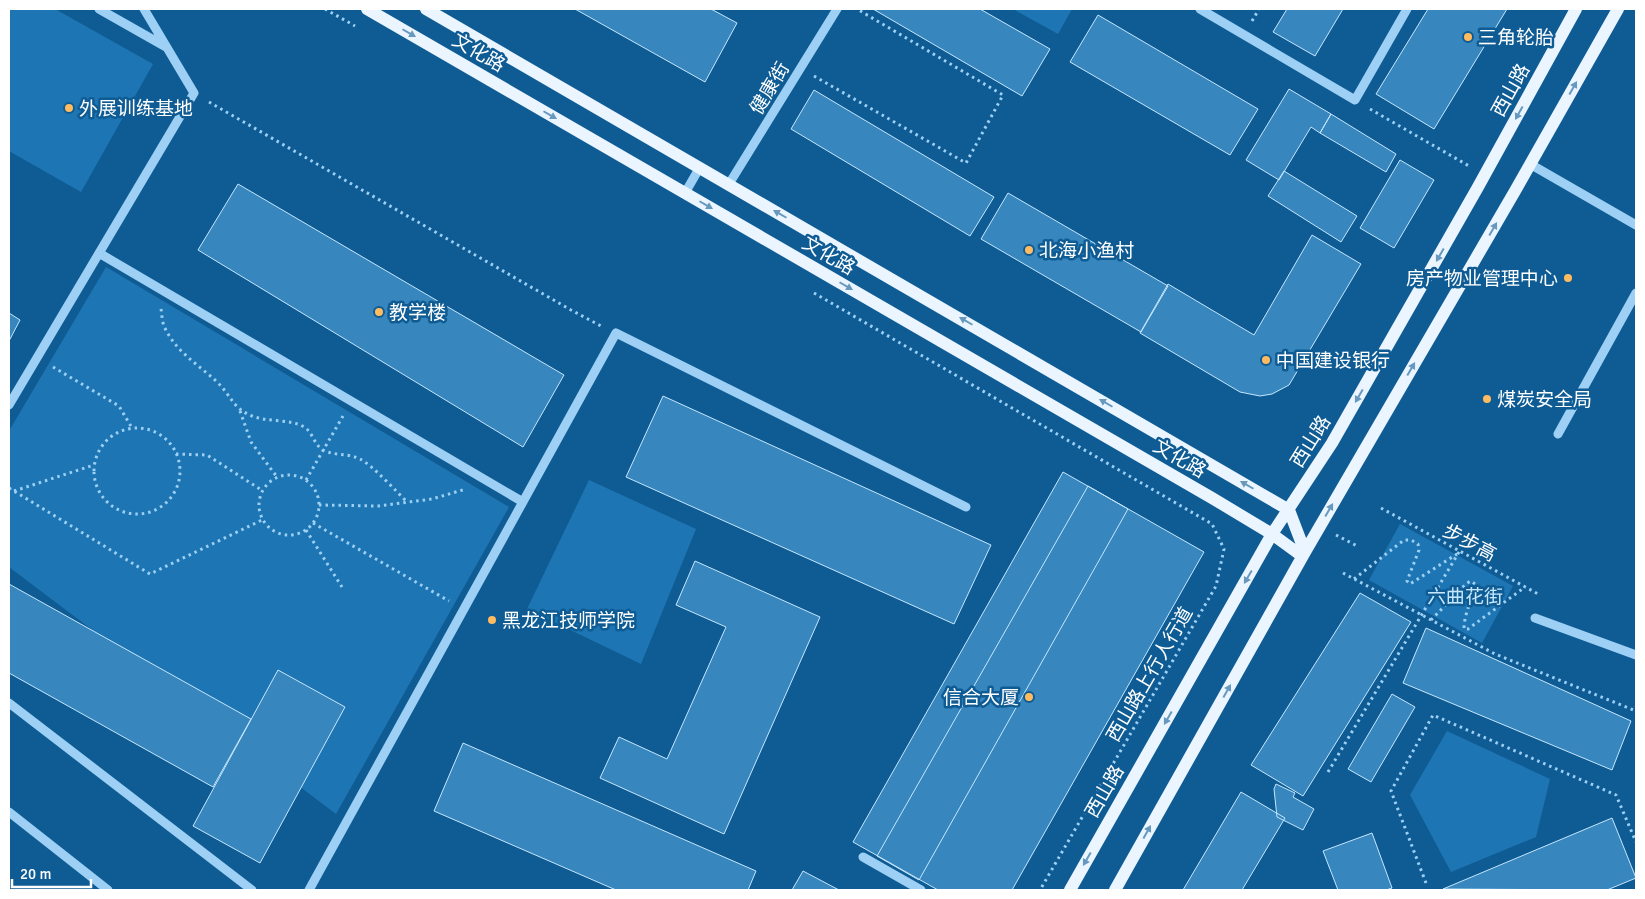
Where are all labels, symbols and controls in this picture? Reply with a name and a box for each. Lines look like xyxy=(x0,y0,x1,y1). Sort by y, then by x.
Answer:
place label: 三角轮胎 xyxy=(1478,26,1554,50)
street label: 文化路 xyxy=(448,28,509,78)
one-way arrow xyxy=(403,29,416,38)
marker: 三角轮胎 xyxy=(1462,31,1474,43)
street label: 健康街 xyxy=(745,58,795,119)
street label: 西山路 xyxy=(1487,60,1535,121)
one-way arrow xyxy=(1569,81,1578,94)
place label: 外展训练基地 xyxy=(79,97,193,121)
marker: 外展训练基地 xyxy=(63,102,75,114)
one-way arrow xyxy=(1515,105,1523,120)
one-way arrow xyxy=(543,110,556,119)
one-way arrow xyxy=(699,200,712,209)
one-way arrow xyxy=(773,209,787,218)
one-way arrow xyxy=(1488,222,1497,235)
street label: 文化路 xyxy=(798,231,859,281)
place label: 北海小渔村 xyxy=(1039,239,1134,263)
marker: 北海小渔村 xyxy=(1023,244,1035,256)
one-way arrow xyxy=(1435,248,1444,261)
place label: 房产物业管理中心 xyxy=(1406,267,1558,291)
marker: 房产物业管理中心 xyxy=(1562,272,1574,284)
one-way arrow xyxy=(839,282,854,290)
place label: 教学楼 xyxy=(389,301,446,325)
marker: 教学楼 xyxy=(373,306,385,318)
one-way arrow xyxy=(960,317,973,326)
place label: 中国建设银行 xyxy=(1276,349,1390,373)
marker: 中国建设银行 xyxy=(1260,354,1272,366)
one-way arrow xyxy=(1407,363,1416,376)
place label: 煤炭安全局 xyxy=(1497,388,1592,412)
one-way arrow xyxy=(1355,389,1364,402)
marker: 煤炭安全局 xyxy=(1481,393,1493,405)
one-way arrow xyxy=(1100,399,1113,408)
street label: 西山路 xyxy=(1286,411,1336,472)
street label: 文化路 xyxy=(1149,434,1210,484)
one-way arrow xyxy=(1240,481,1253,490)
one-way arrow xyxy=(1325,503,1334,516)
street label: 步步高 xyxy=(1439,519,1500,567)
one-way arrow xyxy=(1244,569,1252,584)
park label: 六曲花街 xyxy=(1427,585,1503,609)
street label: 西山路上行人行道 xyxy=(1101,603,1198,746)
place label: 黑龙江技师学院 xyxy=(502,609,635,633)
marker: 黑龙江技师学院 xyxy=(486,614,498,626)
one-way arrow xyxy=(1222,684,1231,697)
place label: 信合大厦 xyxy=(943,686,1019,710)
marker: 信合大厦 xyxy=(1023,691,1035,703)
one-way arrow xyxy=(1163,711,1172,724)
street label: 西山路 xyxy=(1080,761,1130,822)
one-way arrow xyxy=(1143,825,1151,840)
one-way arrow xyxy=(1083,852,1092,866)
scale bar xyxy=(12,856,91,888)
text: 20 m xyxy=(20,865,51,883)

